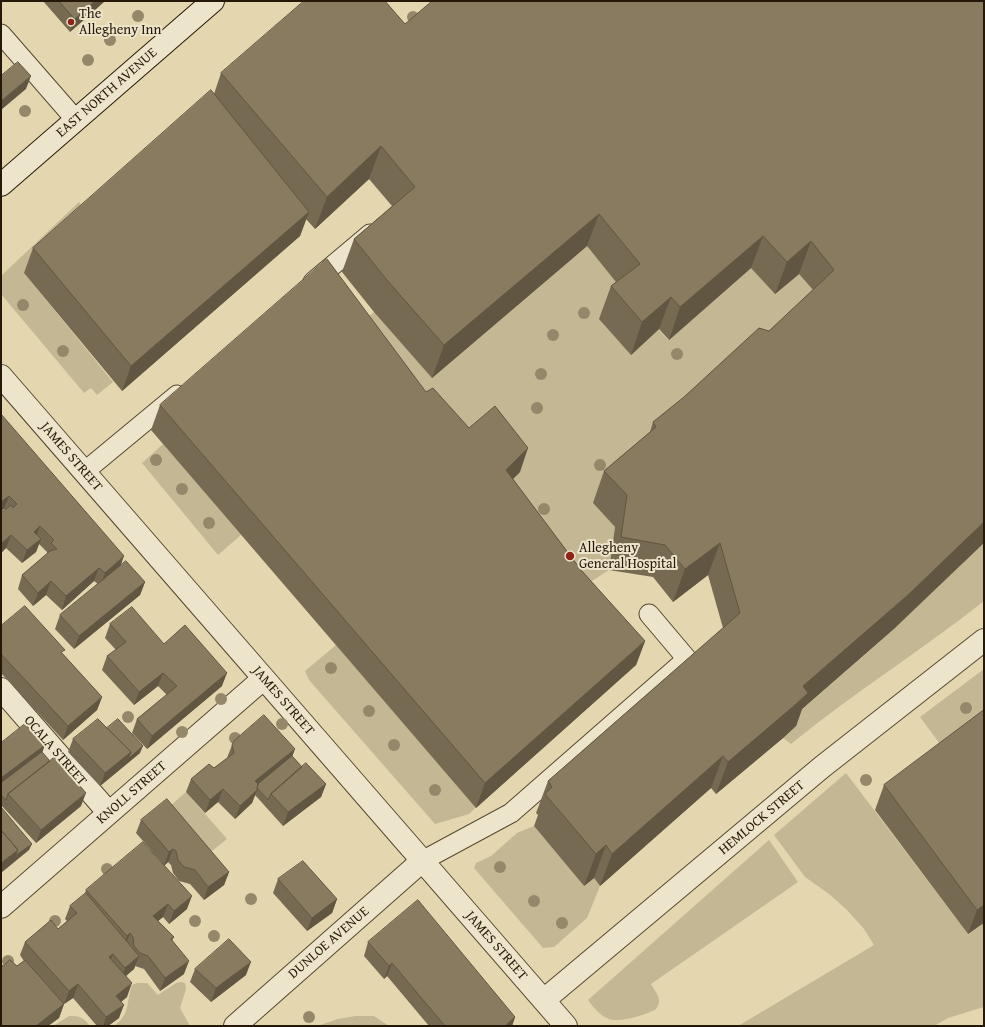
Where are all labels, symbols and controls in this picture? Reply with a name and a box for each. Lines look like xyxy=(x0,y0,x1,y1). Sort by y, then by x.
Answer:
place label: The Allegheny Inn xyxy=(79,6,161,38)
marker: The Allegheny Inn xyxy=(66,17,76,27)
street label: EAST NORTH AVENUE xyxy=(53,45,161,141)
street label: JAMES STREET xyxy=(36,419,106,495)
place label: Allegheny General Hospital xyxy=(579,540,676,572)
marker: Allegheny General Hospital xyxy=(564,550,576,562)
street label: JAMES STREET xyxy=(248,663,318,739)
street label: OCALA STREET xyxy=(20,713,90,789)
street label: KNOLL STREET xyxy=(93,758,171,828)
street label: HEMLOCK STREET xyxy=(716,777,808,859)
street label: DUNLOE AVENUE xyxy=(285,903,373,983)
street label: JAMES STREET xyxy=(461,908,531,984)

